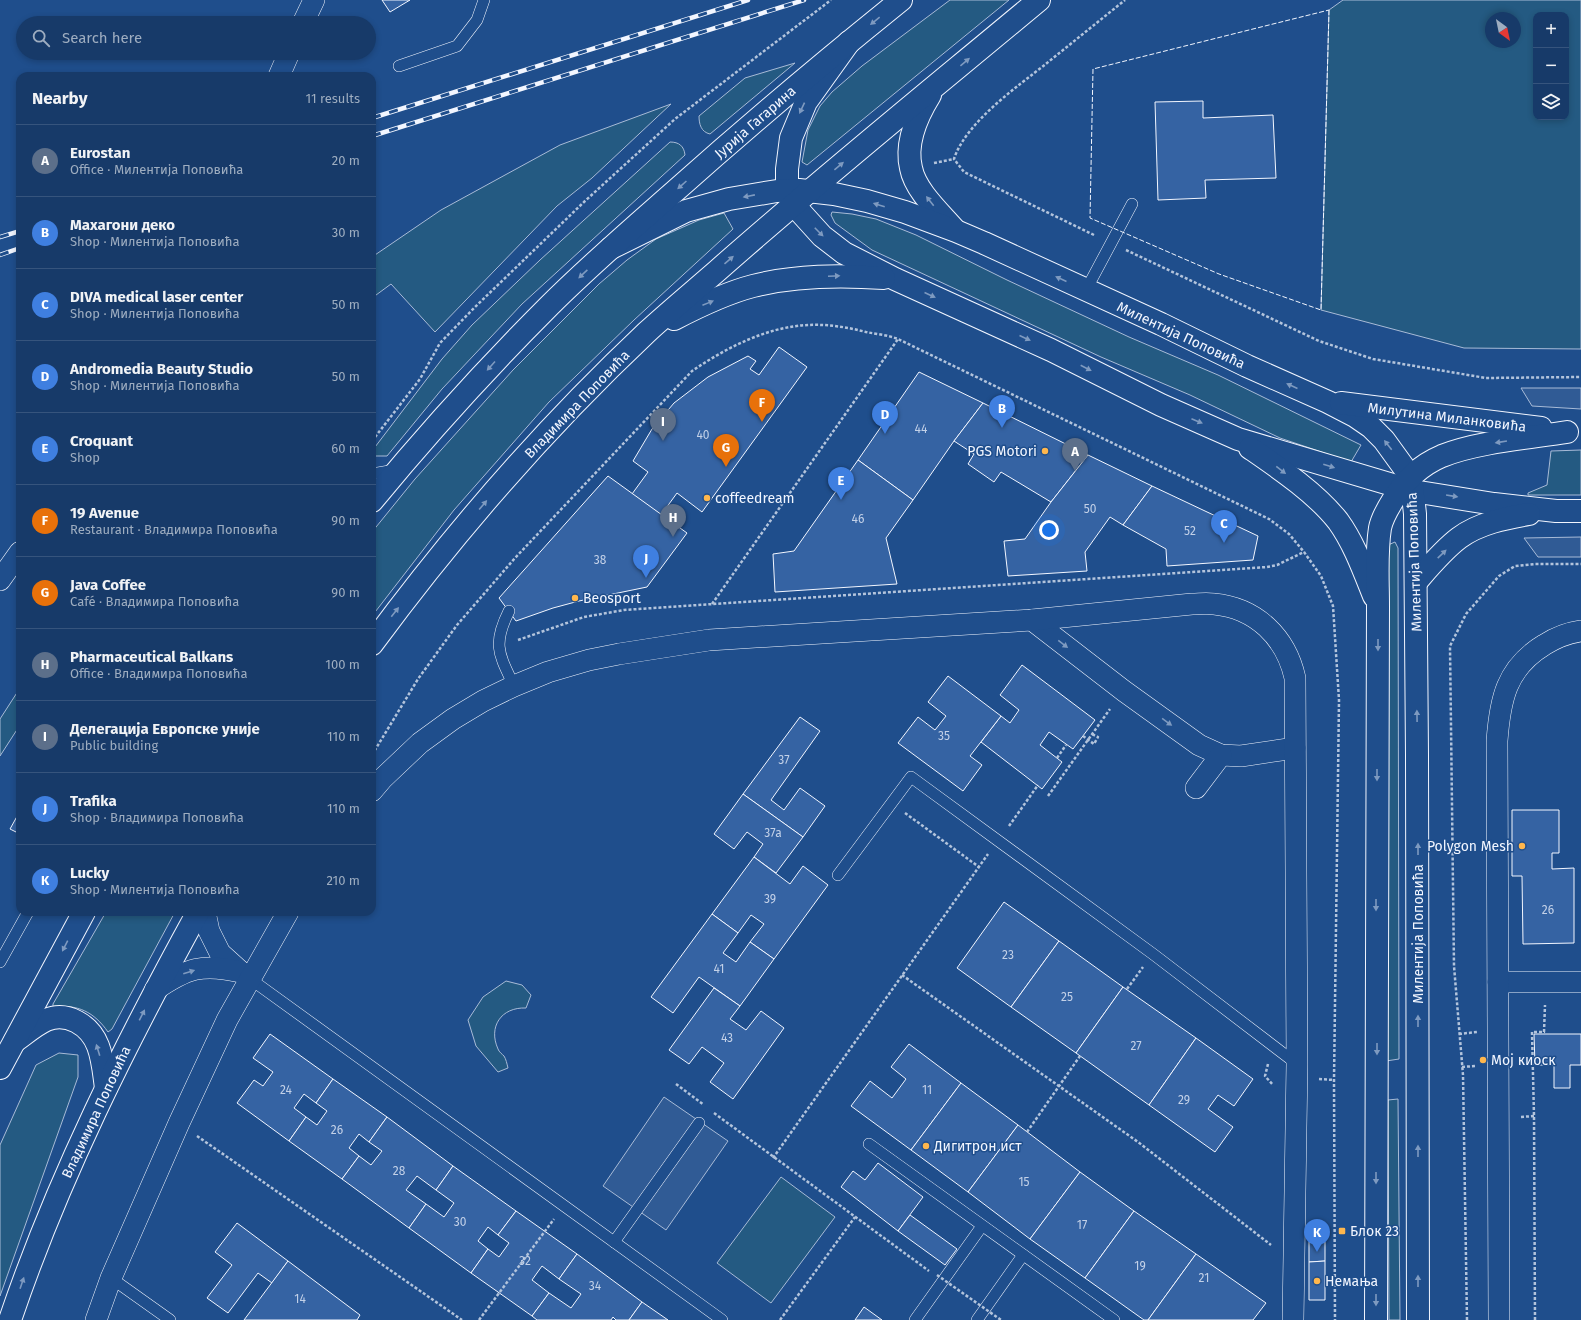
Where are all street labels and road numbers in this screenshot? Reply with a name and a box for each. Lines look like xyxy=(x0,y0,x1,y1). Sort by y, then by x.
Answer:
street label: Јурија Гагарина xyxy=(711,82,799,162)
street label: Милентија Поповића xyxy=(1114,298,1248,373)
street label: Владимира Поповића xyxy=(521,347,633,462)
street label: Милутина Миланковића xyxy=(1367,399,1527,436)
street label: Милентија Поповића xyxy=(1404,492,1425,632)
street label: Милентија Поповића xyxy=(1410,864,1427,1004)
street label: Владимира Поповића xyxy=(58,1043,135,1181)

